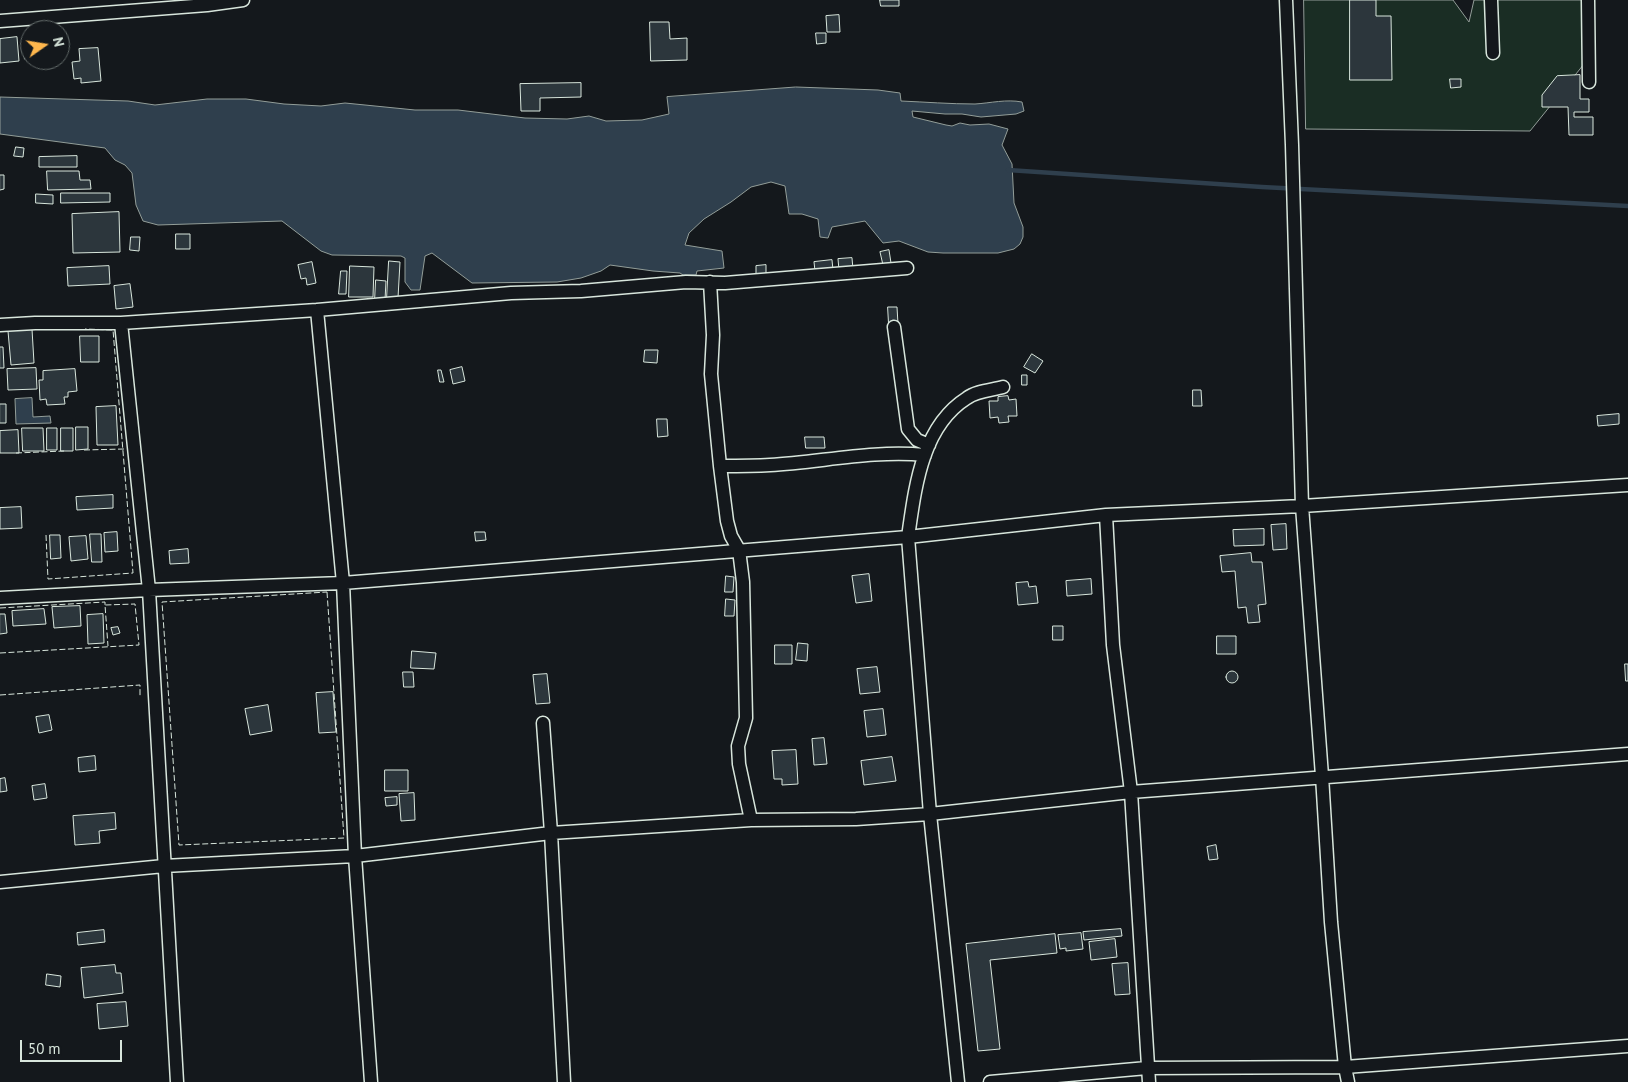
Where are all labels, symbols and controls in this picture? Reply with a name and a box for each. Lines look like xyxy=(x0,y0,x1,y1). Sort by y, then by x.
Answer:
north arrow xyxy=(20,20,70,70)
text: N xyxy=(49,35,68,48)
scale bar xyxy=(22,1030,125,1062)
text: 50 m xyxy=(28,1039,61,1058)

